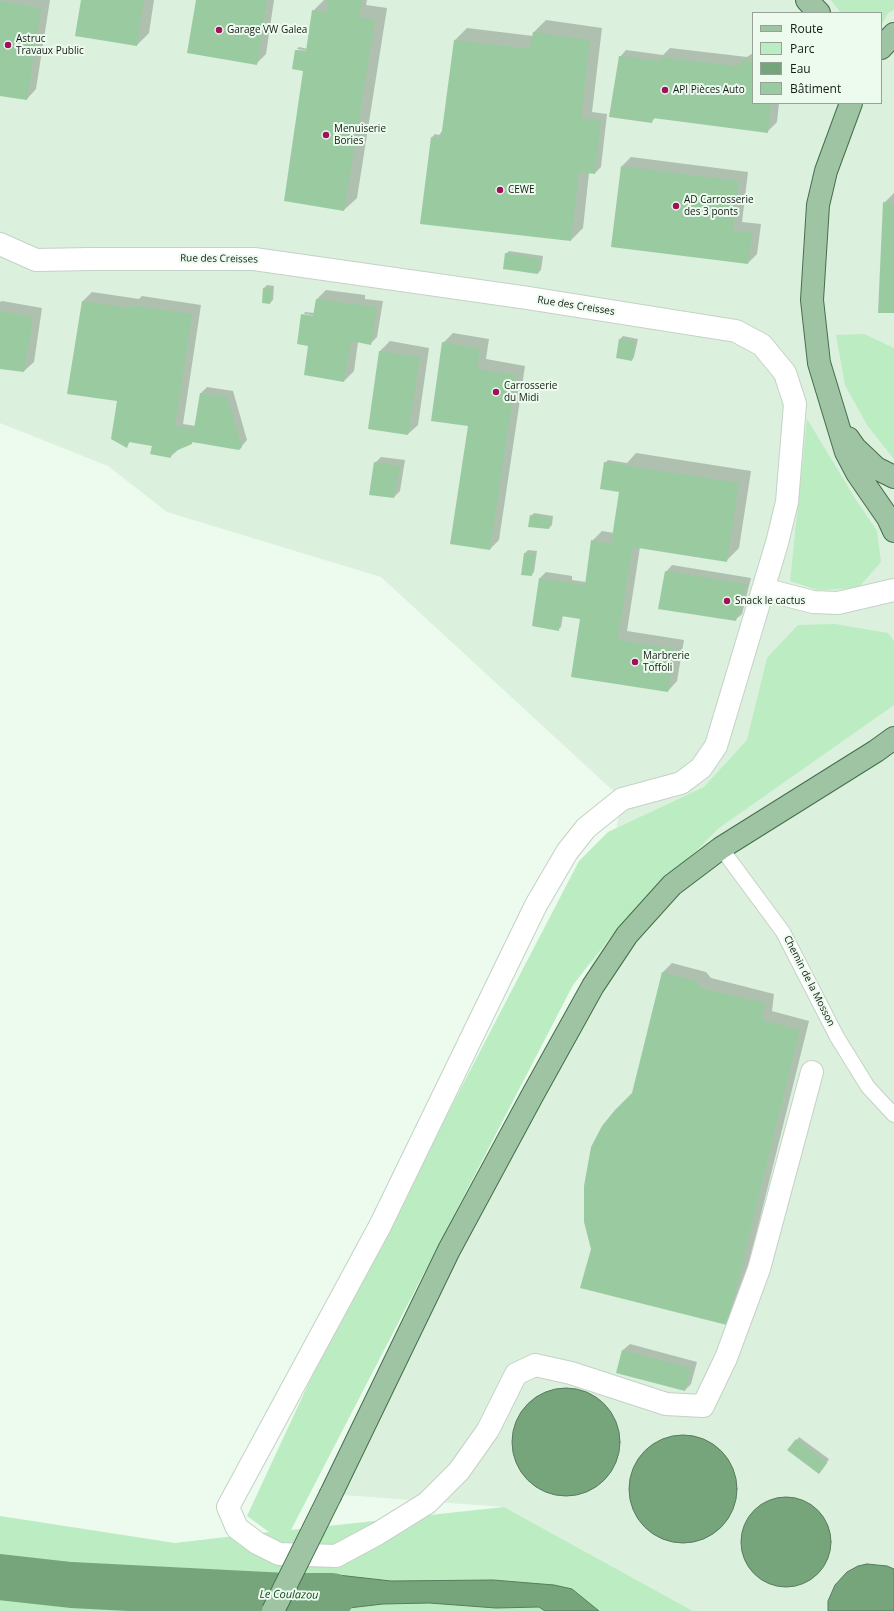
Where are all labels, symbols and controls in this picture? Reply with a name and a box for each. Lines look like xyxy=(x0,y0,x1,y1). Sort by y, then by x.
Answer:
legend xyxy=(752,12,882,104)
text: Route xyxy=(790,20,823,37)
place label: Garage VW Galea xyxy=(227,24,307,36)
marker: Garage VW Galea xyxy=(214,25,224,35)
place label: Astruc Travaux Public xyxy=(16,33,84,56)
marker: Astruc Travaux Public xyxy=(3,40,13,50)
text: Parc xyxy=(790,40,815,57)
text: Eau xyxy=(790,60,811,77)
text: Bâtiment xyxy=(790,80,841,97)
place label: API Pièces Auto xyxy=(673,84,745,96)
marker: API Pièces Auto xyxy=(660,85,670,95)
place label: Menuiserie Bories xyxy=(334,123,386,146)
marker: Menuiserie Bories xyxy=(321,130,331,140)
place label: CEWE xyxy=(508,184,535,196)
marker: CEWE xyxy=(495,185,505,195)
place label: AD Carrosserie des 3 ponts xyxy=(684,194,754,218)
marker: AD Carrosserie des 3 ponts xyxy=(671,201,681,211)
street label: Rue des Creisses xyxy=(180,252,258,266)
street label: Rue des Creisses xyxy=(537,294,615,318)
place label: Carrosserie du Midi xyxy=(504,380,557,404)
marker: Carrosserie du Midi xyxy=(491,387,501,397)
place label: Snack le cactus xyxy=(735,595,805,607)
marker: Snack le cactus xyxy=(722,596,732,606)
place label: Marbrerie Toffoli xyxy=(643,650,690,674)
marker: Marbrerie Toffoli xyxy=(630,657,640,667)
street label: Chemin de la Mosson xyxy=(781,934,837,1028)
water label: Le Coulazou xyxy=(259,1588,319,1602)

